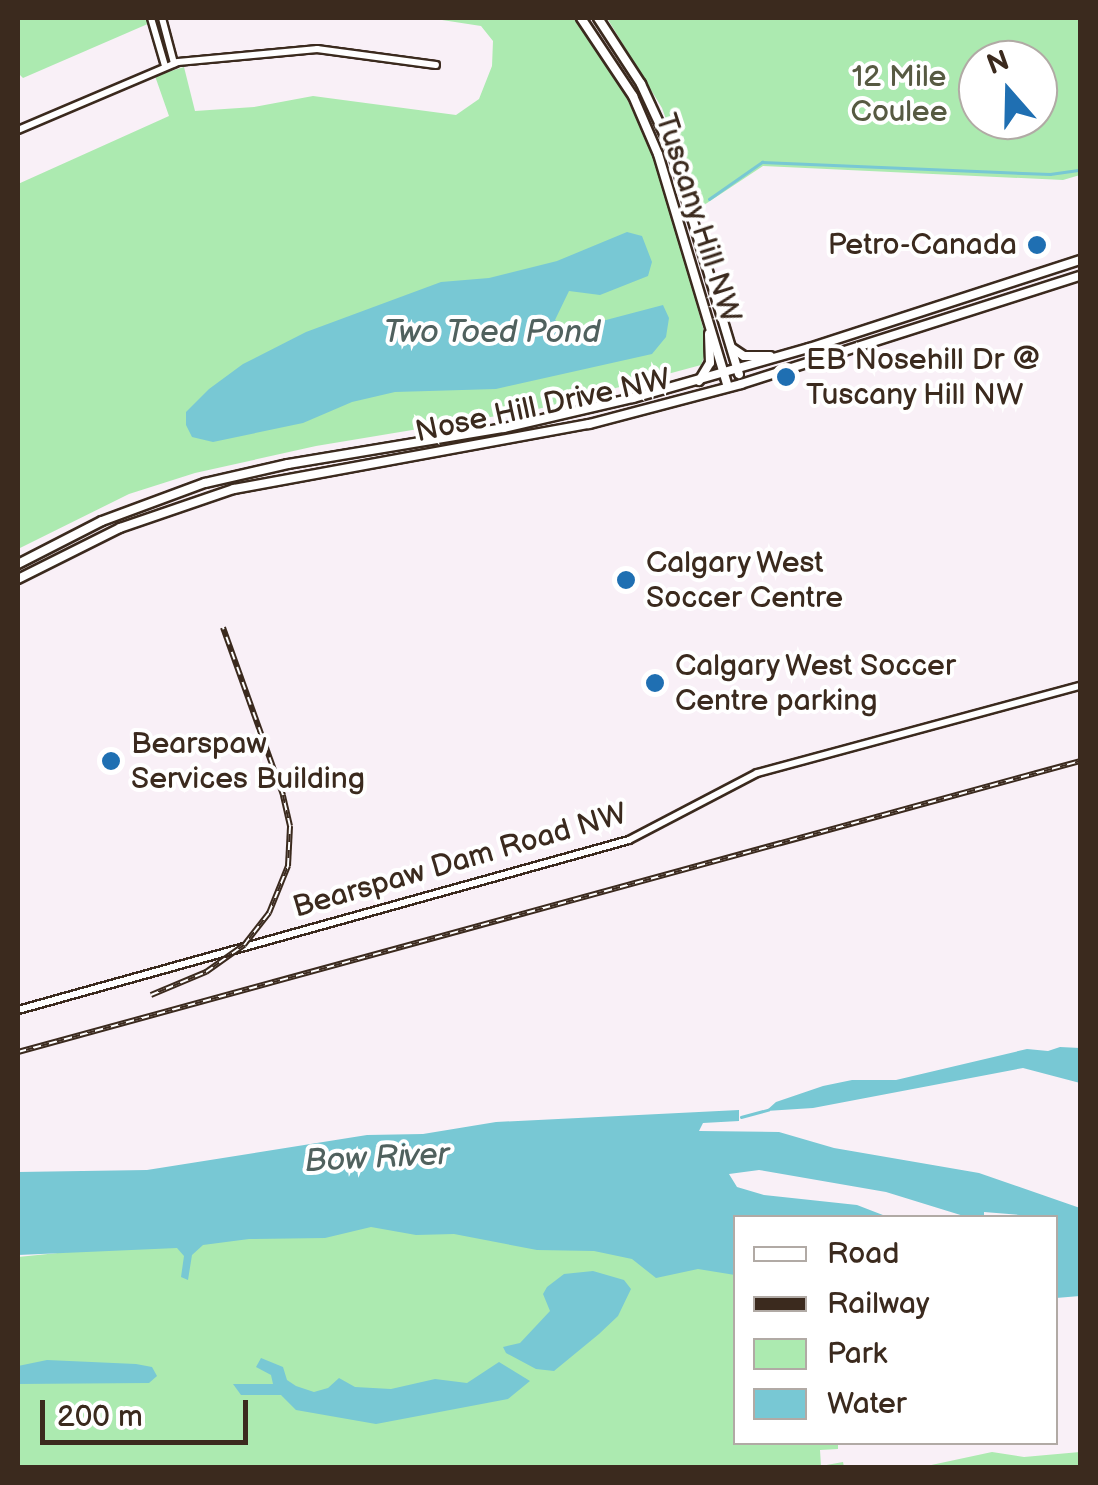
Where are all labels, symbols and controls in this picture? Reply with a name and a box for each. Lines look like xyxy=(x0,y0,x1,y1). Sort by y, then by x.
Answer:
north arrow xyxy=(958,40,1058,140)
text: N xyxy=(983,44,1014,82)
park label: 12 Mile Coulee xyxy=(851,59,947,130)
street label: Tuscany Hill NW xyxy=(647,108,749,328)
place label: Petro-Canada xyxy=(828,227,1017,263)
marker: Petro-Canada xyxy=(1026,234,1048,256)
water label: Two Toed Pond xyxy=(383,314,601,352)
place label: EB Nosehill Dr @ Tuscany Hill NW xyxy=(806,342,1040,412)
street label: Nose Hill Drive NW xyxy=(412,361,674,451)
marker: EB Nosehill Dr @ Tuscany Hill NW xyxy=(775,366,797,388)
place label: Calgary West Soccer Centre xyxy=(646,545,843,616)
marker: Calgary West Soccer Centre xyxy=(615,569,637,591)
place label: Calgary West Soccer Centre parking xyxy=(675,648,959,718)
marker: Calgary West Soccer Centre parking xyxy=(644,672,666,694)
place label: Bearspaw Services Building xyxy=(131,726,365,796)
marker: Bearspaw Services Building xyxy=(100,750,122,772)
street label: Bearspaw Dam Road NW xyxy=(289,796,631,926)
water label: Bow River xyxy=(304,1136,450,1182)
legend xyxy=(733,1215,1058,1445)
text: Road xyxy=(827,1236,900,1272)
text: Railway xyxy=(827,1286,929,1322)
text: Park xyxy=(827,1336,887,1372)
scale bar xyxy=(45,1380,252,1442)
text: Water xyxy=(827,1386,907,1422)
text: 200 m xyxy=(57,1399,143,1435)

